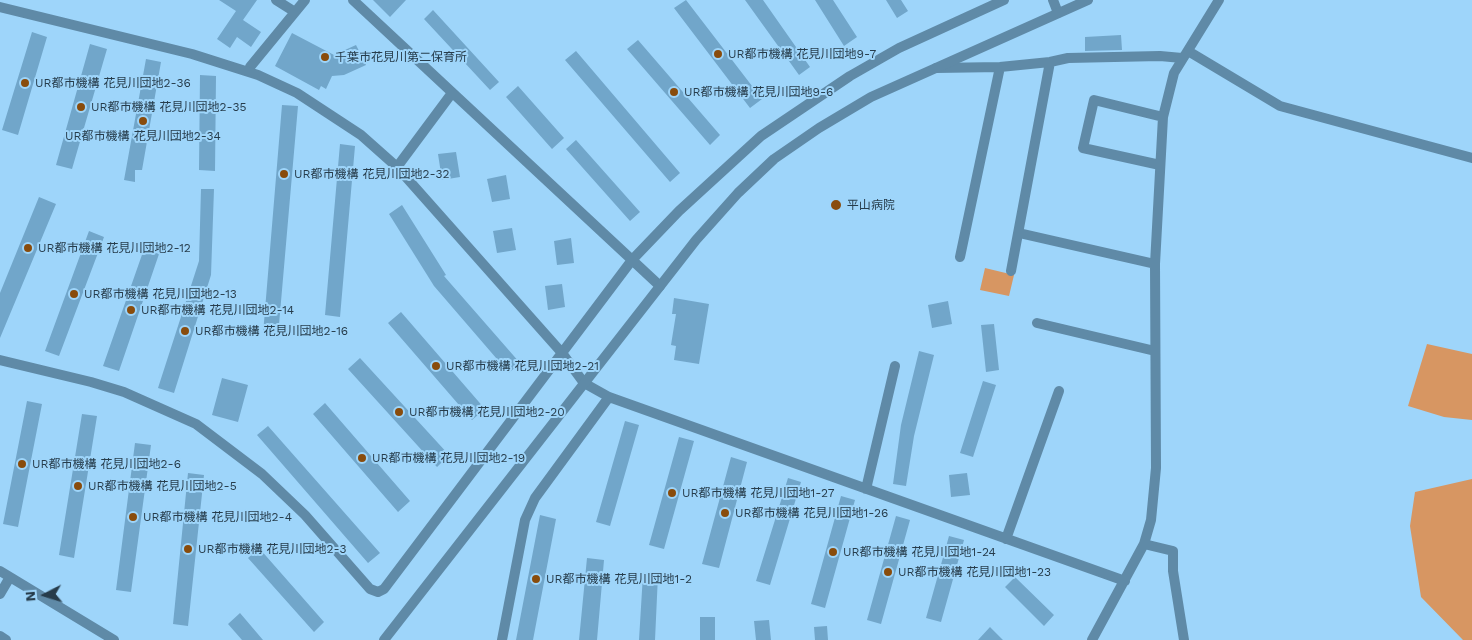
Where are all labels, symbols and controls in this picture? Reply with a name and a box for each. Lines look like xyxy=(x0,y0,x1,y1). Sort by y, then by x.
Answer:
place label: UR都市機構 花見川団地9-7 xyxy=(728,47,876,61)
marker: UR都市機構 花見川団地9-7 xyxy=(712,48,724,60)
place label: 千葉市花見川第二保育所 xyxy=(335,50,467,64)
marker: 千葉市花見川第二保育所 xyxy=(319,51,331,63)
place label: UR都市機構 花見川団地2-36 xyxy=(35,76,191,90)
marker: UR都市機構 花見川団地2-36 xyxy=(19,77,31,89)
place label: UR都市機構 花見川団地9-6 xyxy=(684,85,833,99)
marker: UR都市機構 花見川団地9-6 xyxy=(668,86,680,98)
place label: UR都市機構 花見川団地2-35 xyxy=(91,100,246,114)
marker: UR都市機構 花見川団地2-35 xyxy=(75,101,87,113)
marker: UR都市機構 花見川団地2-34 xyxy=(137,115,149,127)
place label: UR都市機構 花見川団地2-34 xyxy=(65,129,221,143)
place label: UR都市機構 花見川団地2-32 xyxy=(294,167,450,181)
marker: UR都市機構 花見川団地2-32 xyxy=(278,168,290,180)
marker: 平山病院 xyxy=(829,198,843,212)
place label: 平山病院 xyxy=(847,198,895,212)
place label: UR都市機構 花見川団地2-12 xyxy=(38,241,191,255)
marker: UR都市機構 花見川団地2-12 xyxy=(22,242,34,254)
place label: UR都市機構 花見川団地2-13 xyxy=(84,287,237,301)
marker: UR都市機構 花見川団地2-13 xyxy=(68,288,80,300)
place label: UR都市機構 花見川団地2-14 xyxy=(141,303,294,317)
marker: UR都市機構 花見川団地2-14 xyxy=(125,304,137,316)
place label: UR都市機構 花見川団地2-16 xyxy=(195,324,348,338)
marker: UR都市機構 花見川団地2-16 xyxy=(179,325,191,337)
place label: UR都市機構 花見川団地2-21 xyxy=(446,359,599,373)
marker: UR都市機構 花見川団地2-21 xyxy=(430,360,442,372)
place label: UR都市機構 花見川団地2-20 xyxy=(409,405,565,419)
marker: UR都市機構 花見川団地2-20 xyxy=(393,406,405,418)
place label: UR都市機構 花見川団地2-19 xyxy=(372,451,525,465)
marker: UR都市機構 花見川団地2-19 xyxy=(356,452,368,464)
place label: UR都市機構 花見川団地2-6 xyxy=(32,457,181,471)
marker: UR都市機構 花見川団地2-6 xyxy=(16,458,28,470)
place label: UR都市機構 花見川団地2-5 xyxy=(88,479,237,493)
marker: UR都市機構 花見川団地2-5 xyxy=(72,480,84,492)
place label: UR都市機構 花見川団地1-27 xyxy=(682,486,834,500)
marker: UR都市機構 花見川団地1-27 xyxy=(666,487,678,499)
place label: UR都市機構 花見川団地1-26 xyxy=(735,506,888,520)
marker: UR都市機構 花見川団地1-26 xyxy=(719,507,731,519)
place label: UR都市機構 花見川団地2-4 xyxy=(143,510,292,524)
marker: UR都市機構 花見川団地2-4 xyxy=(127,511,139,523)
place label: UR都市機構 花見川団地2-3 xyxy=(198,542,347,556)
marker: UR都市機構 花見川団地2-3 xyxy=(182,543,194,555)
place label: UR都市機構 花見川団地1-24 xyxy=(843,545,996,559)
marker: UR都市機構 花見川団地1-24 xyxy=(827,546,839,558)
place label: UR都市機構 花見川団地1-23 xyxy=(898,565,1051,579)
marker: UR都市機構 花見川団地1-23 xyxy=(882,566,894,578)
north arrow xyxy=(20,570,70,620)
place label: UR都市機構 花見川団地1-2 xyxy=(546,572,692,586)
marker: UR都市機構 花見川団地1-2 xyxy=(530,573,542,585)
text: N xyxy=(22,590,38,602)

